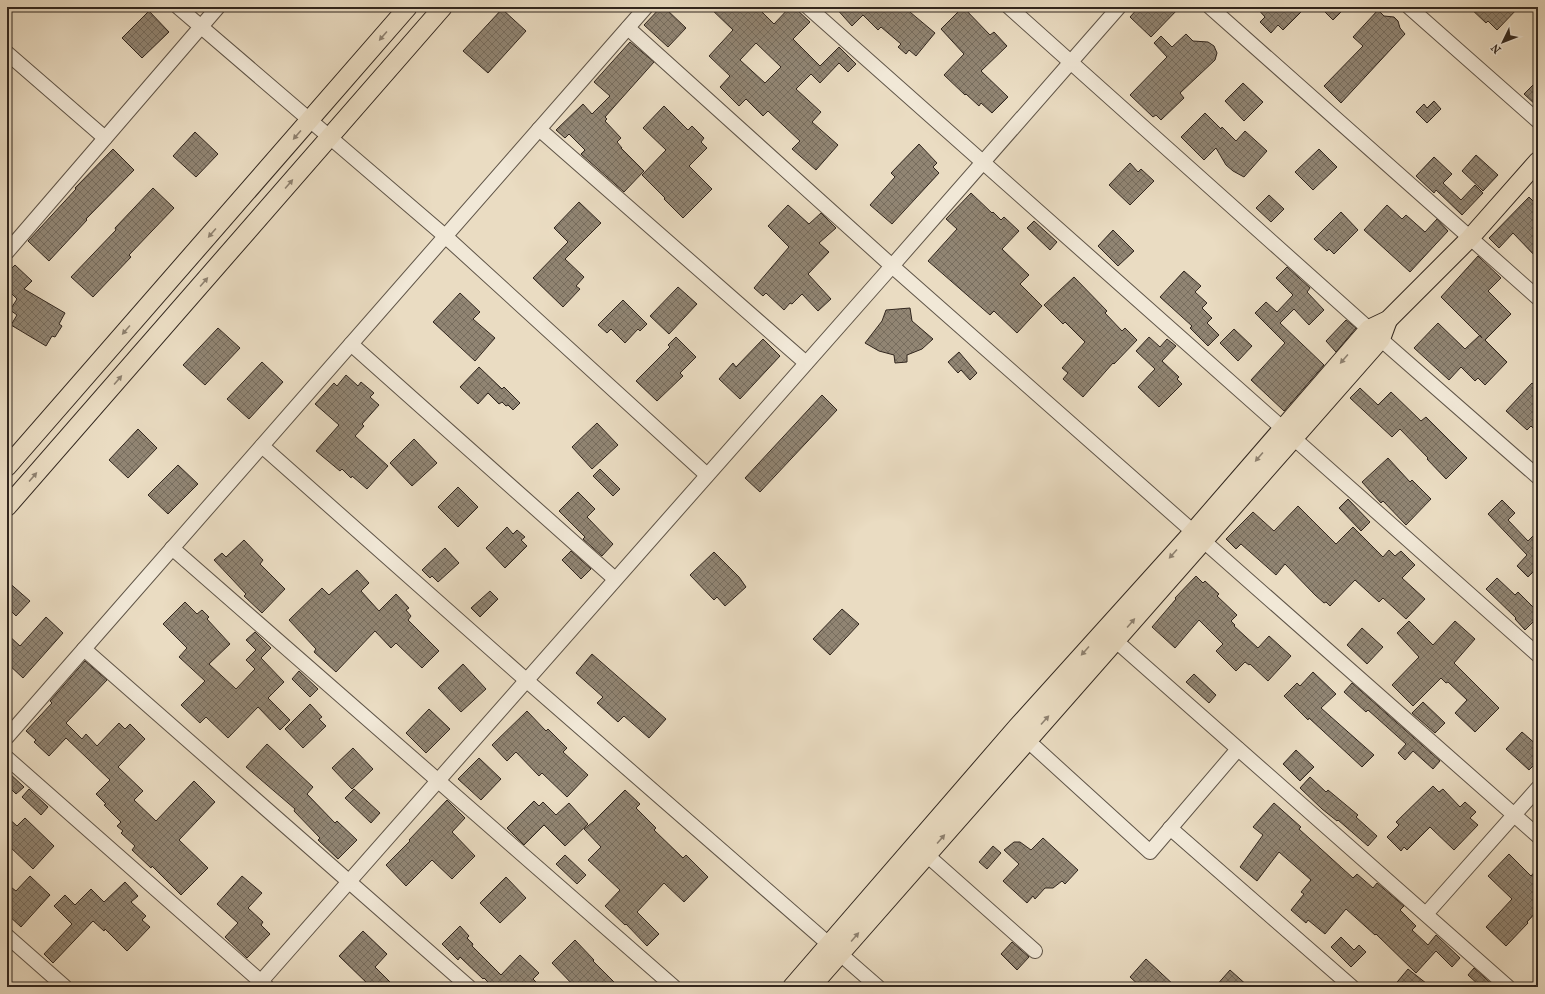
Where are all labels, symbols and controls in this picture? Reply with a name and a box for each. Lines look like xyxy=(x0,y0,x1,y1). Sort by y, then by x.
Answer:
north arrow xyxy=(1483,22,1523,62)
one-way arrow xyxy=(378,31,387,42)
text: N xyxy=(1488,41,1504,56)
one-way arrow xyxy=(293,129,302,140)
one-way arrow xyxy=(285,178,294,189)
one-way arrow xyxy=(208,228,217,237)
one-way arrow xyxy=(199,276,208,287)
one-way arrow xyxy=(122,325,131,336)
one-way arrow xyxy=(1339,353,1348,364)
one-way arrow xyxy=(114,374,123,385)
one-way arrow xyxy=(1254,452,1263,462)
one-way arrow xyxy=(28,472,37,483)
one-way arrow xyxy=(1168,549,1177,560)
one-way arrow xyxy=(1126,618,1136,628)
one-way arrow xyxy=(1081,646,1090,656)
one-way arrow xyxy=(1040,716,1049,725)
one-way arrow xyxy=(936,834,945,844)
one-way arrow xyxy=(850,931,859,942)

